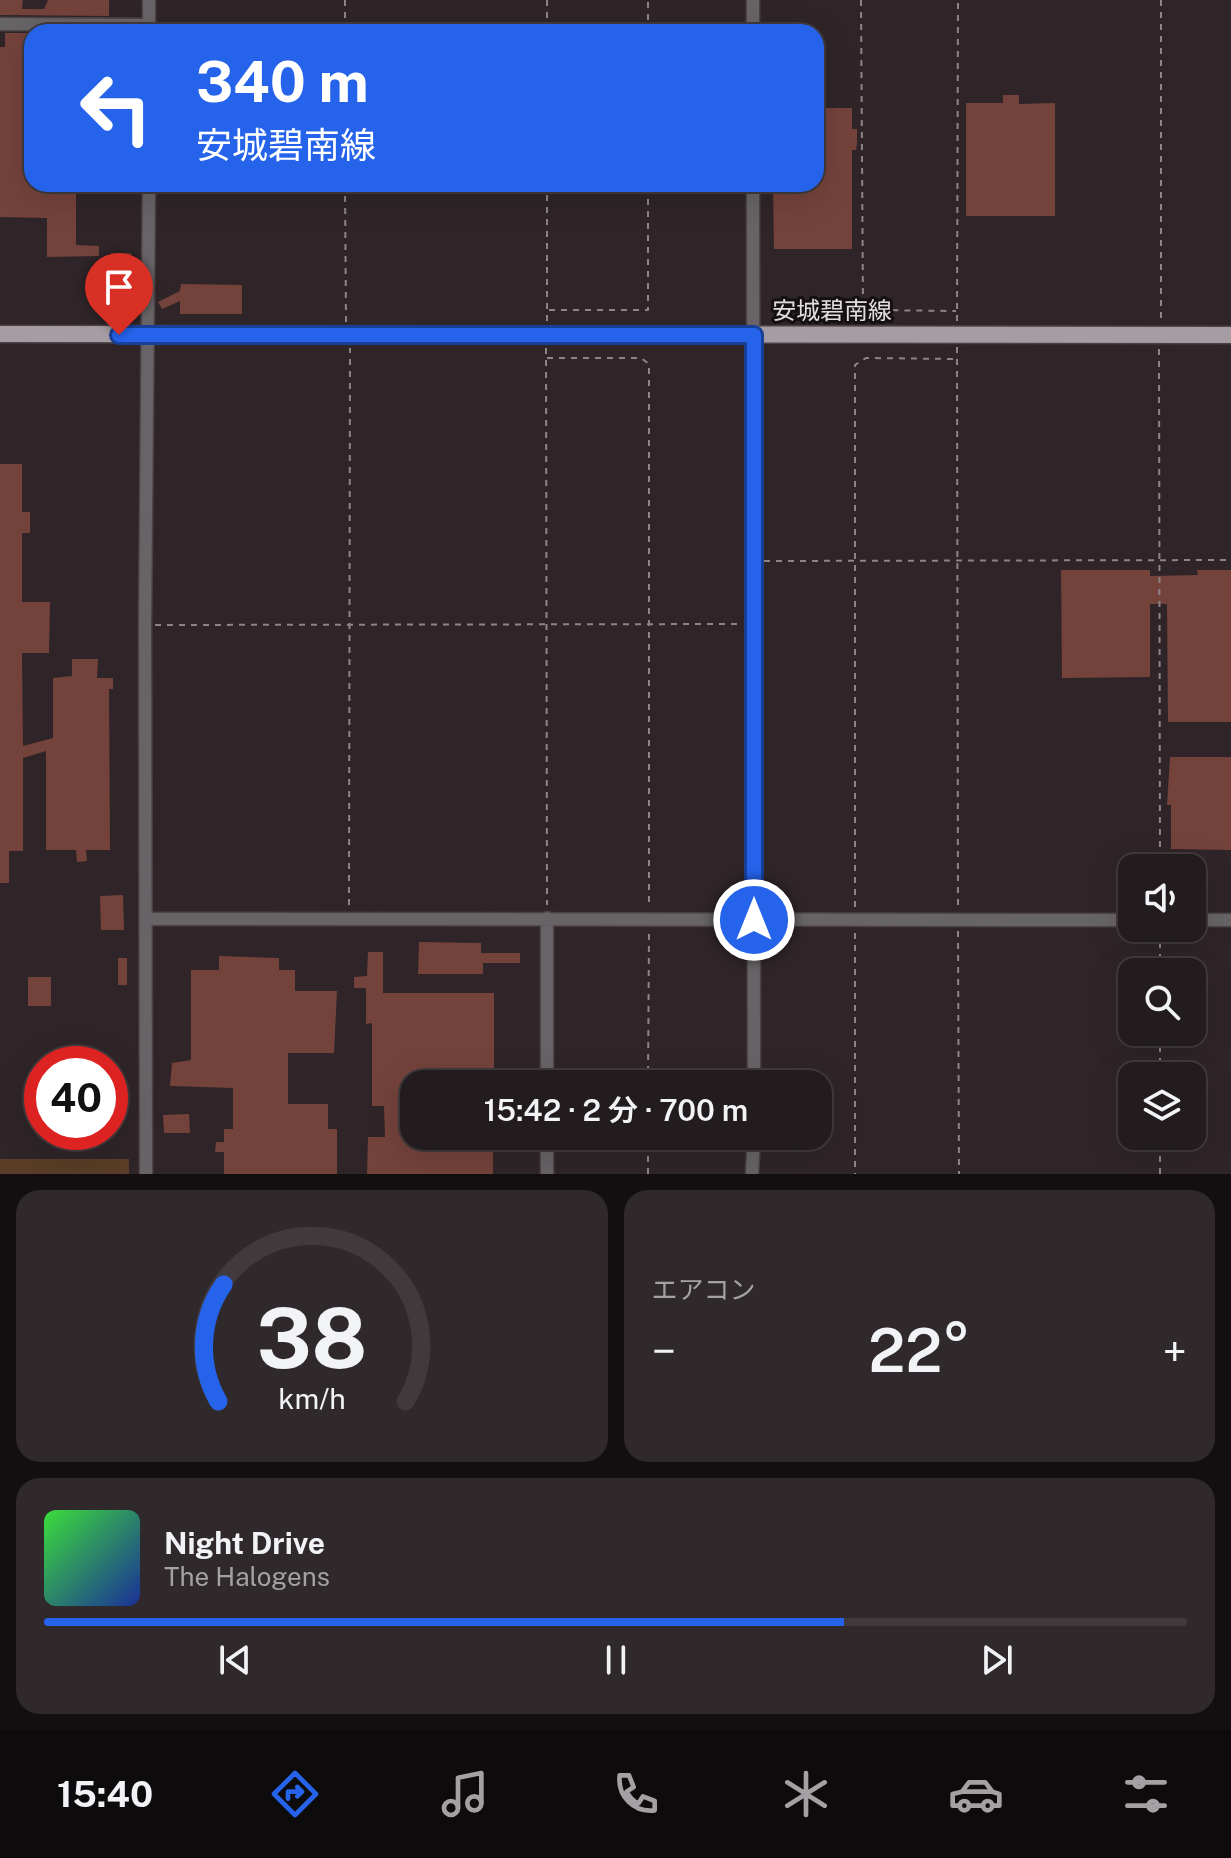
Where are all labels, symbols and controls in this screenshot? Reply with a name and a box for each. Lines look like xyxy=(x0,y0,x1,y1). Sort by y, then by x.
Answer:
text: 340 m xyxy=(196,49,369,115)
icon: left xyxy=(64,56,168,160)
text: 安城碧南線 xyxy=(196,124,376,166)
pin xyxy=(85,253,153,335)
icon: arrive xyxy=(97,265,141,309)
street label: 安城碧南線 xyxy=(772,296,892,324)
map controls xyxy=(1118,854,1206,1150)
button: sound xyxy=(1118,854,1206,942)
position arrow xyxy=(712,878,796,962)
button: search xyxy=(1118,958,1206,1046)
speed limit sign: 40 xyxy=(24,1046,128,1150)
button: layers xyxy=(1118,1062,1206,1150)
text: 15:42 · 2 分 · 700 m xyxy=(484,1092,748,1128)
text: エアコン xyxy=(652,1274,756,1305)
text: 38 xyxy=(256,1289,367,1387)
text: 22° xyxy=(868,1315,970,1386)
text: − xyxy=(652,1325,676,1377)
text: + xyxy=(1163,1325,1187,1377)
text: km/h xyxy=(278,1382,345,1415)
text: Night Drive xyxy=(164,1525,325,1561)
text: The Halogens xyxy=(164,1561,330,1592)
icon: previous xyxy=(213,1638,257,1682)
icon: pause xyxy=(594,1638,638,1682)
icon: next xyxy=(975,1638,1019,1682)
icon: directions xyxy=(267,1766,323,1822)
icon: music xyxy=(437,1766,493,1822)
icon: phone xyxy=(608,1766,664,1822)
icon: climate xyxy=(778,1766,834,1822)
icon: car xyxy=(948,1766,1004,1822)
icon: filters xyxy=(1118,1766,1174,1822)
text: 15:40 xyxy=(57,1773,153,1815)

